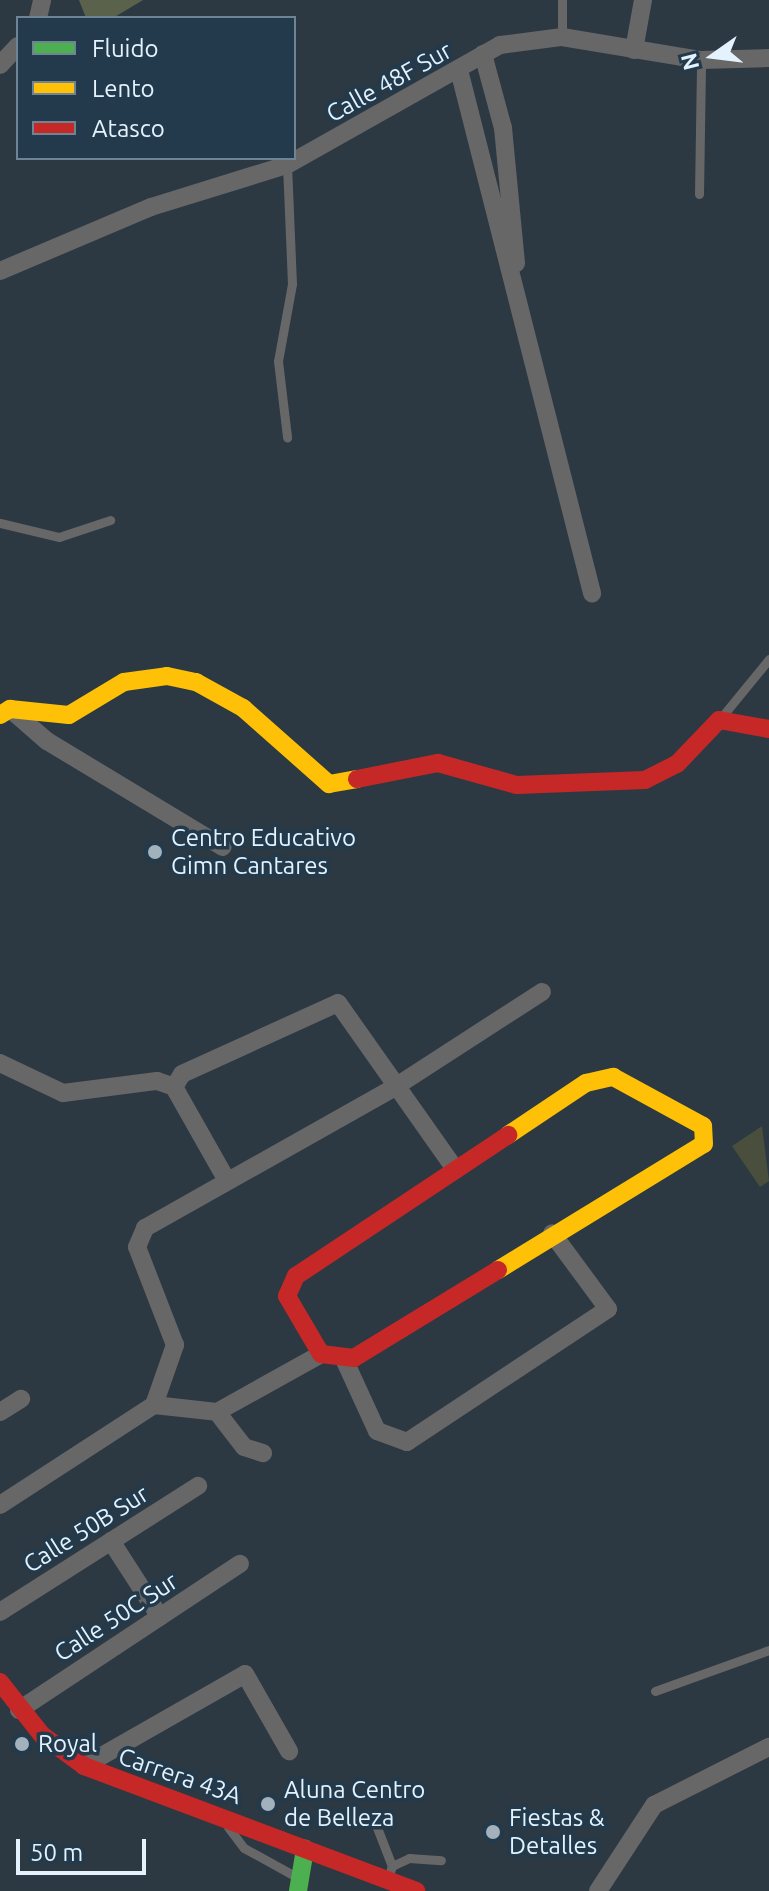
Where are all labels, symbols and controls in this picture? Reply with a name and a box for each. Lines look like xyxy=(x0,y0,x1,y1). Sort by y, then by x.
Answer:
legend xyxy=(16,16,296,160)
north arrow xyxy=(673,16,753,96)
text: Fluido xyxy=(92,35,159,62)
street label: Calle 48F Sur xyxy=(321,36,457,128)
text: N xyxy=(675,51,703,73)
text: Lento xyxy=(92,75,155,102)
text: Atasco xyxy=(92,115,165,142)
place label: Centro Educativo Gimn Cantares xyxy=(171,824,356,880)
marker: Centro Educativo Gimn Cantares xyxy=(146,843,164,861)
street label: Calle 50B Sur xyxy=(18,1479,154,1579)
street label: Calle 50C Sur xyxy=(49,1567,183,1667)
place label: Royal xyxy=(38,1730,97,1758)
marker: Royal xyxy=(13,1735,31,1753)
street label: Carrera 43A xyxy=(115,1742,245,1810)
place label: Aluna Centro de Belleza xyxy=(284,1776,425,1832)
marker: Aluna Centro de Belleza xyxy=(259,1795,277,1813)
place label: Fiestas & Detalles xyxy=(509,1804,604,1860)
scale bar xyxy=(20,1823,150,1873)
marker: Fiestas & Detalles xyxy=(484,1823,502,1841)
text: 50 m xyxy=(30,1839,83,1866)

